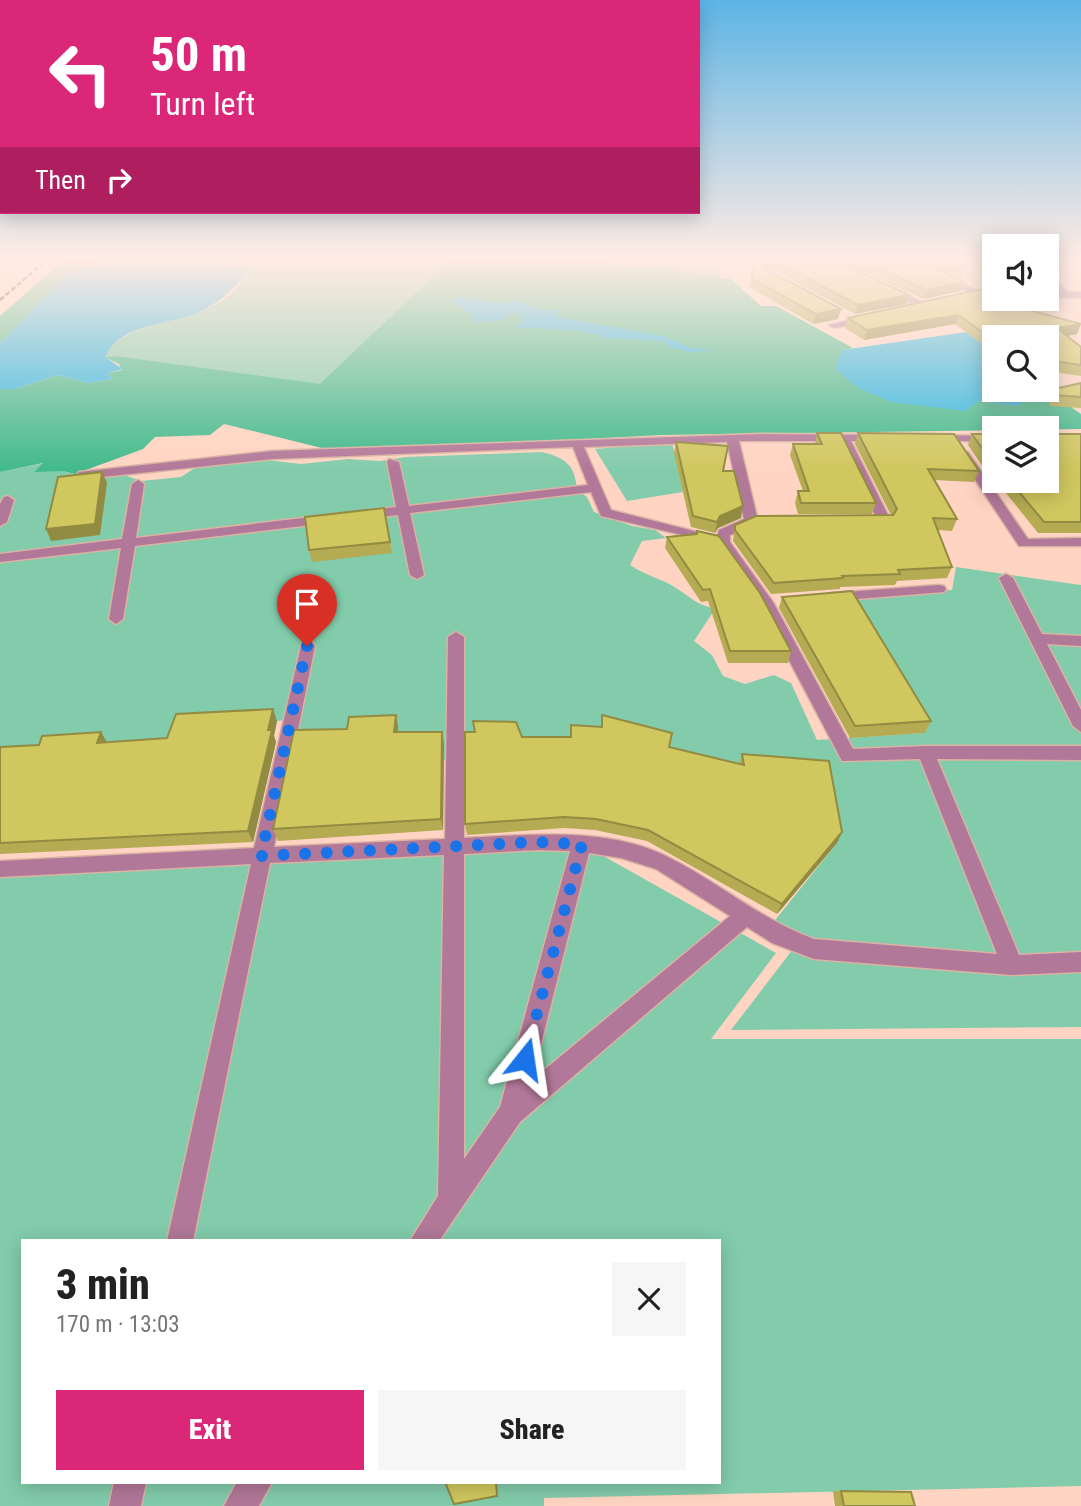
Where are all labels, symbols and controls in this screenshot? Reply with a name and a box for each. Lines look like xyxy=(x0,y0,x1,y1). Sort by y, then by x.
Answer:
text: 50 m xyxy=(150,26,247,83)
icon: left xyxy=(35,28,126,119)
text: Turn left xyxy=(150,85,255,123)
icon: right xyxy=(100,161,138,199)
text: Then xyxy=(35,165,86,195)
map controls xyxy=(982,234,1059,493)
button: sound xyxy=(982,234,1059,311)
button: search xyxy=(982,325,1059,402)
button: layers xyxy=(982,416,1059,493)
pin xyxy=(277,574,337,646)
icon: arrive xyxy=(288,585,326,623)
position arrow xyxy=(488,1022,562,1096)
text: 3 min xyxy=(56,1260,150,1309)
button: close xyxy=(612,1262,686,1336)
text: 170 m · 13:03 xyxy=(56,1311,180,1338)
button: Exit xyxy=(56,1390,364,1470)
button: Share xyxy=(378,1390,686,1470)

